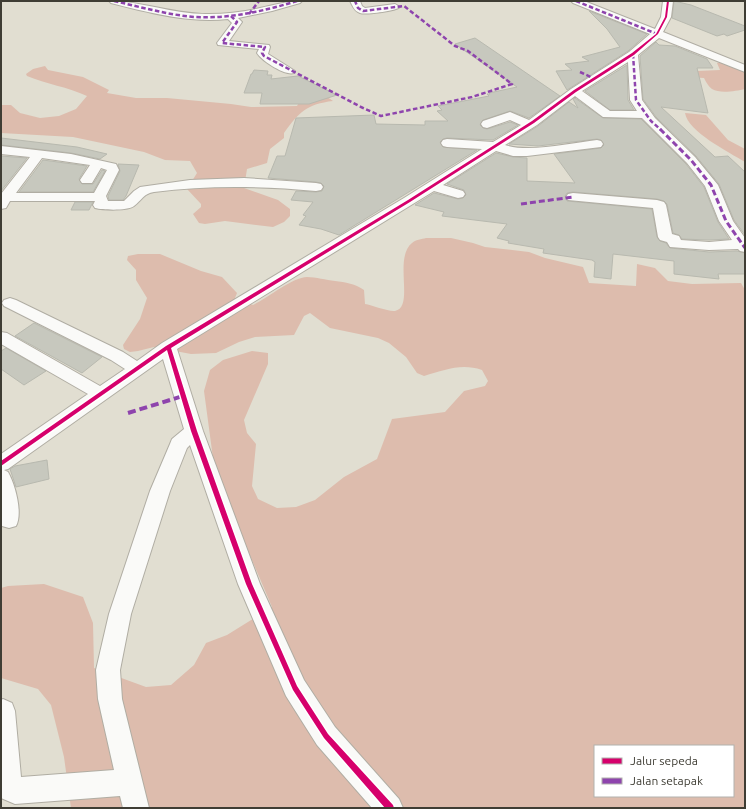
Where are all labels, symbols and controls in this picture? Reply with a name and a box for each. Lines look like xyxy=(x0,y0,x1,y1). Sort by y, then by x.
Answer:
legend xyxy=(594,745,734,797)
text: Jalur sepeda xyxy=(630,754,698,767)
text: Jalan setapak xyxy=(630,774,703,787)

